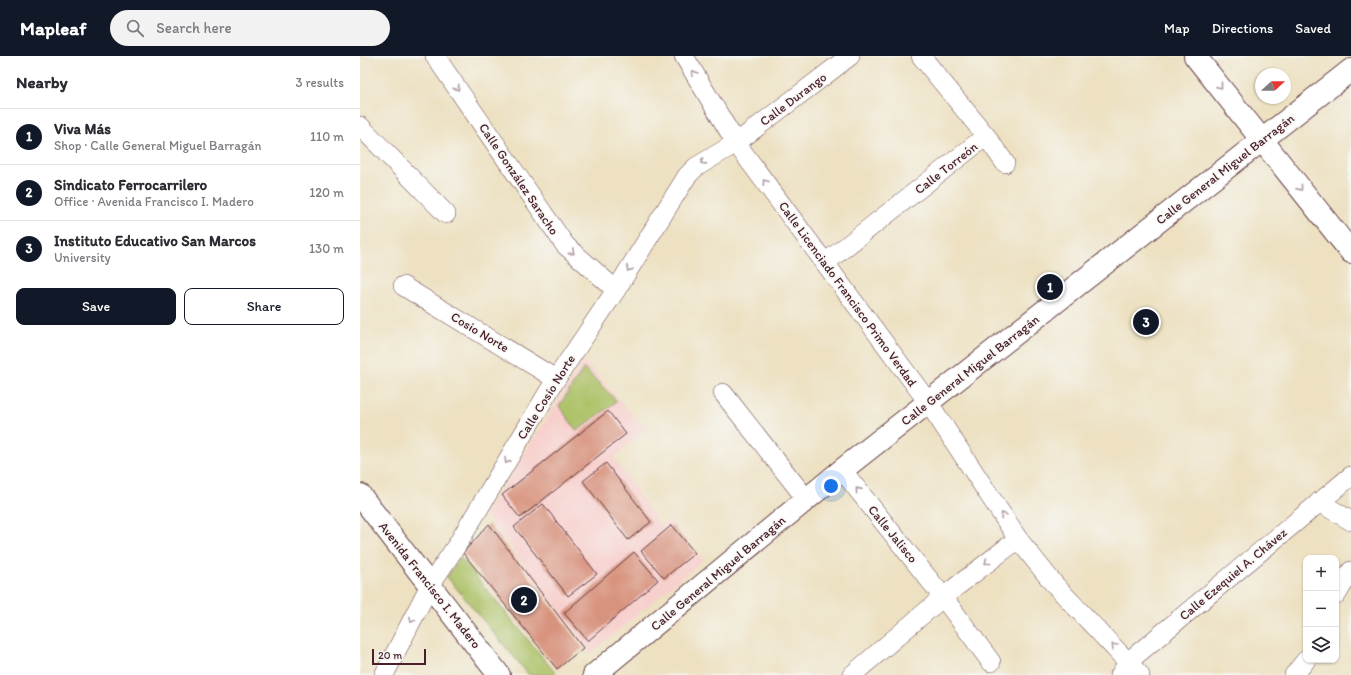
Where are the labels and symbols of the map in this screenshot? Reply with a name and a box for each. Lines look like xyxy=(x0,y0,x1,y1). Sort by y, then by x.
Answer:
north arrow xyxy=(1255,68,1291,104)
street label: Calle Durango xyxy=(757,69,830,129)
one-way arrow xyxy=(691,70,699,77)
one-way arrow xyxy=(1215,82,1222,89)
one-way arrow xyxy=(452,84,460,91)
street label: Calle General Miguel Barragán xyxy=(1153,110,1297,228)
street label: Calle González Saracho xyxy=(476,120,562,238)
street label: Calle Torreón xyxy=(912,139,980,197)
one-way arrow xyxy=(700,158,707,165)
one-way arrow xyxy=(763,179,770,186)
one-way arrow xyxy=(1296,184,1303,191)
street label: Calle Licenciado Francisco Primo Verdad xyxy=(776,198,920,390)
one-way arrow xyxy=(567,247,575,254)
one-way arrow xyxy=(627,265,634,272)
pin: 1 xyxy=(1037,272,1063,302)
pin: 3 xyxy=(1133,307,1159,337)
street label: Cosio Norte xyxy=(448,309,512,355)
street label: Calle General Miguel Barragán xyxy=(898,311,1042,429)
street label: Calle Cosío Norte xyxy=(514,352,578,442)
one-way arrow xyxy=(505,457,512,464)
your location xyxy=(821,476,841,496)
one-way arrow xyxy=(855,487,862,494)
street label: Calle Jalisco xyxy=(865,502,921,566)
street label: Calle General Miguel Barragán xyxy=(648,512,788,634)
one-way arrow xyxy=(1001,513,1008,520)
street label: Avenida Francisco I. Madero xyxy=(376,519,484,651)
street label: Calle Ezequiel A. Chávez xyxy=(1176,525,1290,623)
one-way arrow xyxy=(985,558,992,565)
pin: 2 xyxy=(511,585,537,615)
one-way arrow xyxy=(410,616,417,623)
one-way arrow xyxy=(1111,643,1119,651)
scale bar xyxy=(372,647,426,666)

